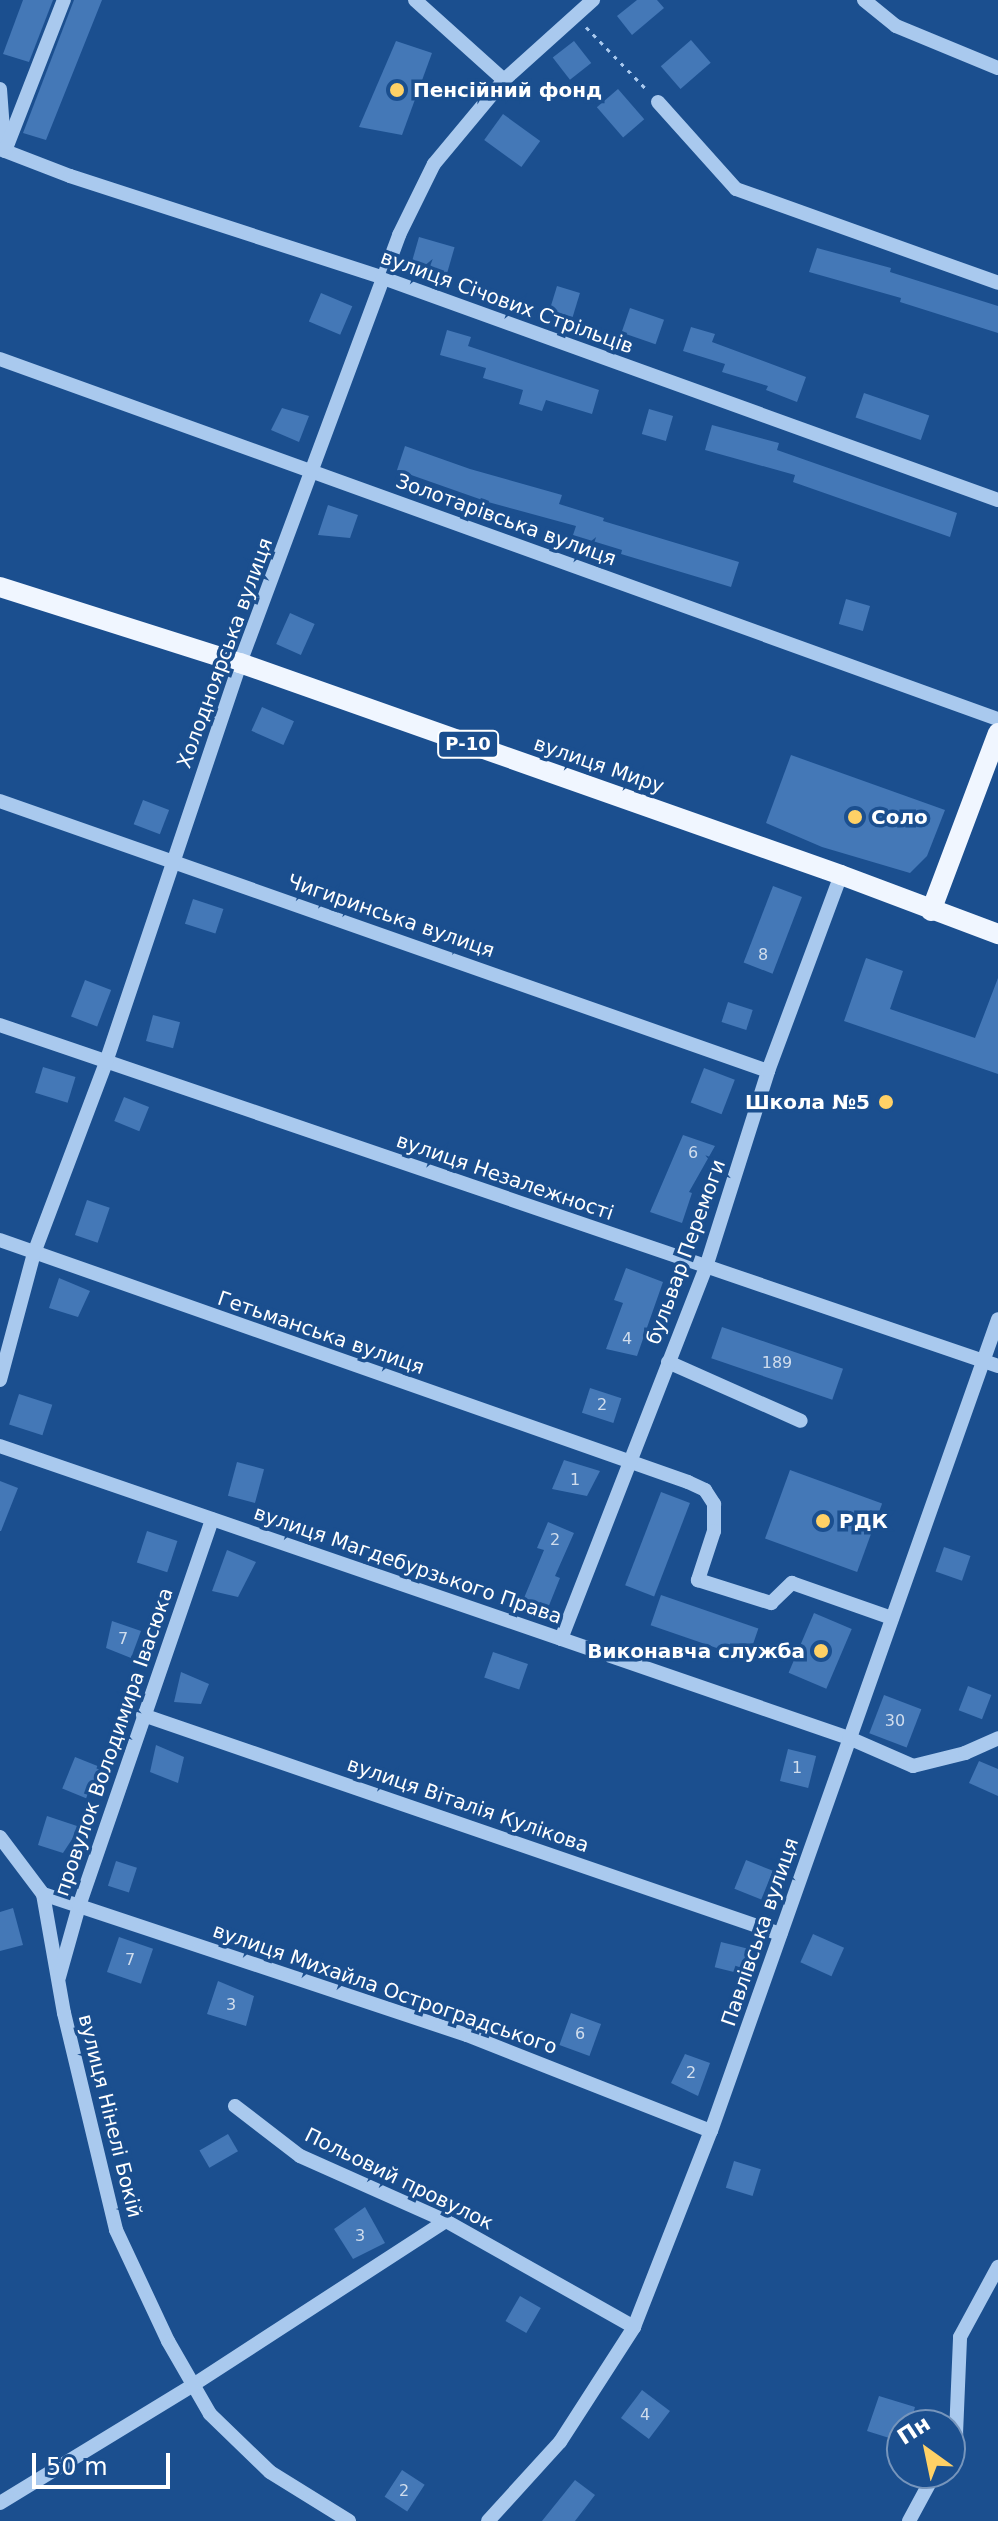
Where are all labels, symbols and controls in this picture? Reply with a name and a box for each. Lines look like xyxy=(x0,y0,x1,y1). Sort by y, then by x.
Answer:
place label: Пенсійний фонд xyxy=(413,78,602,102)
marker: Пенсійний фонд xyxy=(388,81,406,99)
street label: вулиця Січових Стрільців xyxy=(377,245,637,359)
street label: Золотарівська вулиця xyxy=(393,469,619,571)
street label: Холодноярська вулиця xyxy=(172,535,278,771)
road number: Р-10 xyxy=(436,730,500,758)
street label: вулиця Миру xyxy=(531,731,667,799)
place label: Соло xyxy=(871,805,928,829)
marker: Соло xyxy=(846,808,864,826)
street label: Чигиринська вулиця xyxy=(284,869,498,963)
house number: 8 xyxy=(758,945,768,965)
place label: Школа №5 xyxy=(745,1090,870,1114)
marker: Школа №5 xyxy=(877,1093,895,1111)
street label: вулиця Незалежності xyxy=(393,1128,617,1226)
house number: 6 xyxy=(688,1143,698,1163)
street label: бульвар Перемоги xyxy=(641,1156,731,1348)
street label: Гетьманська вулиця xyxy=(215,1286,427,1380)
house number: 4 xyxy=(622,1329,632,1349)
house number: 189 xyxy=(762,1353,792,1373)
house number: 2 xyxy=(597,1395,607,1415)
house number: 1 xyxy=(570,1470,580,1490)
street label: вулиця Магдебурзького Права xyxy=(251,1501,565,1629)
place label: РДК xyxy=(839,1509,888,1533)
marker: РДК xyxy=(814,1512,832,1530)
house number: 2 xyxy=(550,1530,560,1550)
street label: провулок Володимира Івасюка xyxy=(50,1585,178,1899)
house number: 7 xyxy=(118,1629,128,1649)
place label: Виконавча служба xyxy=(587,1639,805,1663)
marker: Виконавча служба xyxy=(812,1642,830,1660)
house number: 30 xyxy=(885,1711,905,1731)
street label: вулиця Віталія Кулікова xyxy=(344,1752,592,1858)
house number: 1 xyxy=(792,1758,802,1778)
street label: Павлівська вулиця xyxy=(716,1835,804,2029)
street label: вулиця Михайла Остроградського xyxy=(210,1919,560,2059)
house number: 7 xyxy=(125,1950,135,1970)
house number: 3 xyxy=(226,1995,236,2015)
street label: вулиця Нінелі Бокій xyxy=(73,2012,147,2220)
house number: 6 xyxy=(575,2024,585,2044)
house number: 2 xyxy=(686,2063,696,2083)
street label: Польовий провулок xyxy=(301,2123,497,2235)
house number: 3 xyxy=(355,2226,365,2246)
house number: 4 xyxy=(640,2405,650,2425)
north arrow xyxy=(886,2409,966,2489)
text: Пн xyxy=(893,2410,935,2450)
scale bar xyxy=(36,2437,174,2487)
text: 50 m xyxy=(46,2453,108,2481)
house number: 2 xyxy=(399,2481,409,2501)

